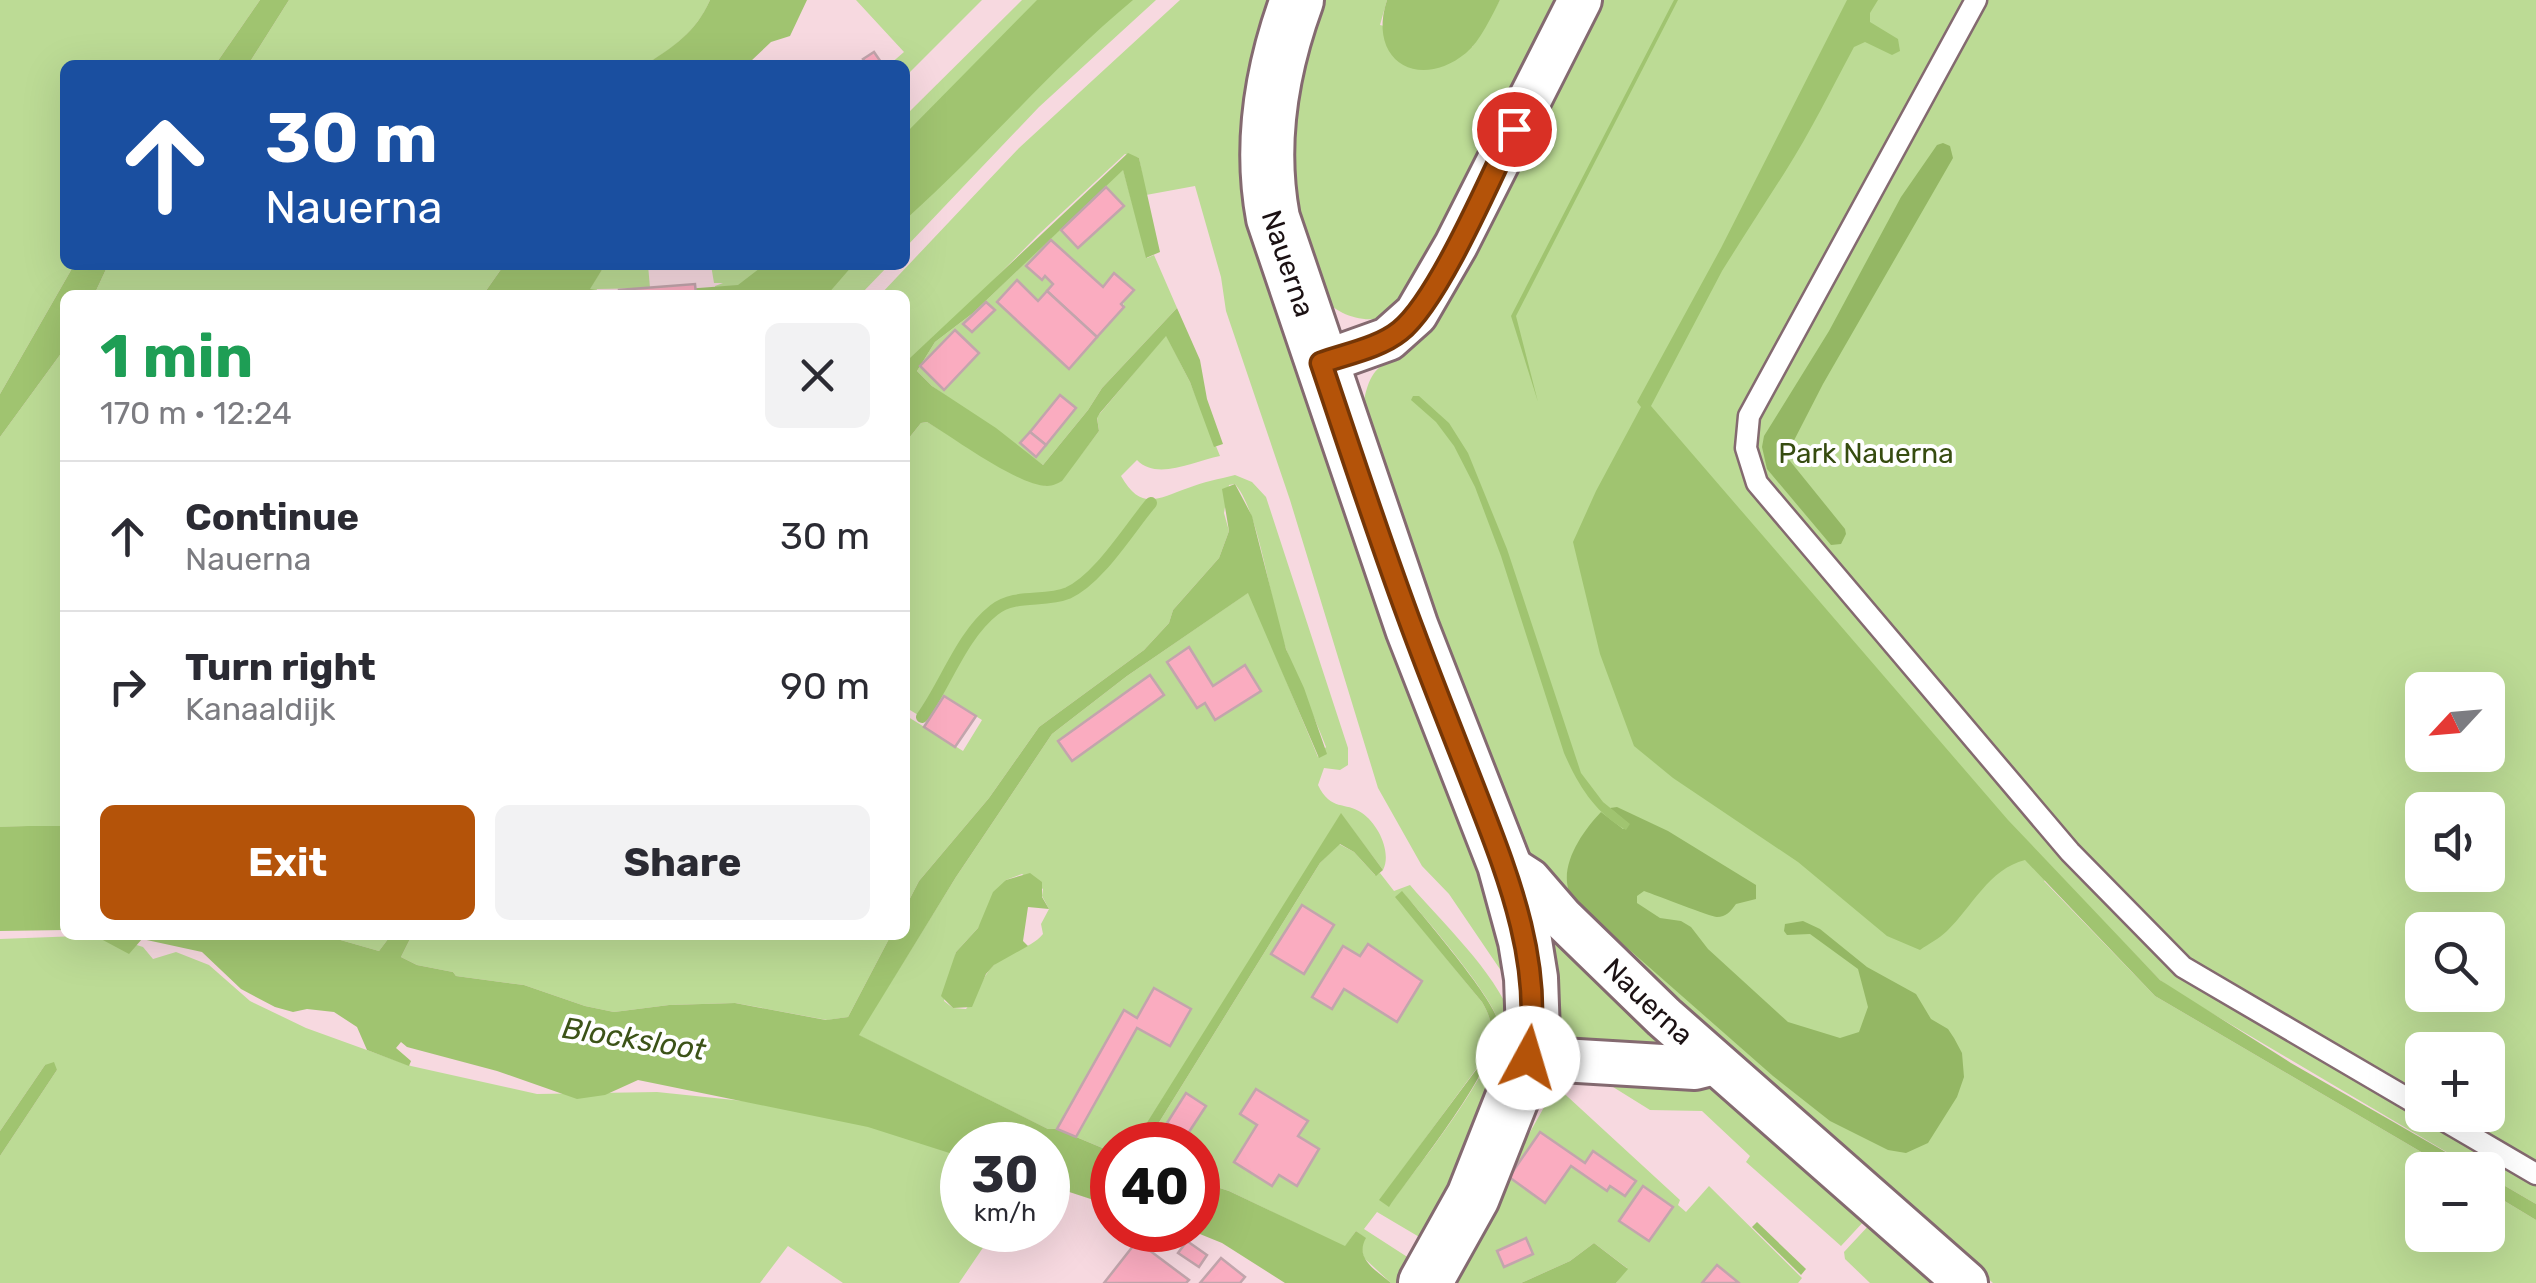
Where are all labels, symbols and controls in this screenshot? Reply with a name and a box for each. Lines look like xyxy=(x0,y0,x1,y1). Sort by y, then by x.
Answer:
pin xyxy=(1472,87,1557,172)
text: 30 m xyxy=(265,97,438,180)
icon: ahead xyxy=(100,100,230,230)
icon: arrive xyxy=(1487,102,1542,157)
text: Nauerna xyxy=(265,181,443,234)
street label: Nauerna xyxy=(1255,206,1321,321)
text: 1 min xyxy=(100,321,253,392)
button: close xyxy=(765,323,870,428)
text: 170 m · 12:24 xyxy=(100,394,292,432)
park label: Park Nauerna xyxy=(1778,437,1954,470)
text: Continue xyxy=(185,494,359,540)
icon: ahead xyxy=(100,509,155,564)
text: 30 m xyxy=(780,513,870,559)
text: Nauerna xyxy=(185,540,311,578)
text: Turn right xyxy=(185,644,376,690)
icon: right xyxy=(100,659,155,714)
text: 90 m xyxy=(780,663,870,709)
north arrow xyxy=(2405,672,2505,772)
map controls xyxy=(2405,672,2505,1252)
text: Kanaaldijk xyxy=(185,690,336,728)
button: sound xyxy=(2405,792,2505,892)
button: Exit xyxy=(100,805,475,920)
button: Share xyxy=(495,805,870,920)
button: search xyxy=(2405,912,2505,1012)
street label: Nauerna xyxy=(1597,952,1699,1052)
position arrow xyxy=(1476,1006,1580,1110)
water label: Blocksloot xyxy=(560,1010,709,1068)
button: + xyxy=(2405,1032,2505,1132)
speed limit sign: 40 xyxy=(1090,1122,1220,1252)
text: 30 xyxy=(972,1145,1038,1205)
button: − xyxy=(2405,1152,2505,1252)
text: km/h xyxy=(974,1198,1036,1227)

